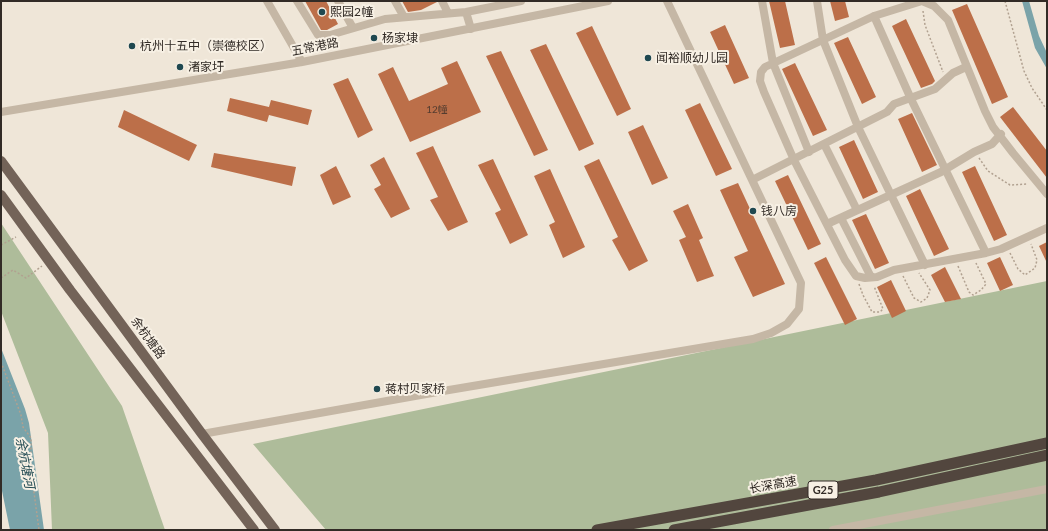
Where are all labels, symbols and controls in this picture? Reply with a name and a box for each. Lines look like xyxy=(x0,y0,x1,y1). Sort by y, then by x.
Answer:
place label: 熙园2幢 xyxy=(330,5,373,19)
marker: 熙园2幢 xyxy=(317,7,327,17)
place label: 杨家埭 xyxy=(382,31,418,45)
marker: 杨家埭 xyxy=(369,33,379,43)
street label: 五常港路 xyxy=(290,35,340,59)
place label: 杭州十五中（崇德校区） xyxy=(140,39,272,53)
marker: 杭州十五中（崇德校区） xyxy=(127,41,137,51)
place label: 闻裕顺幼儿园 xyxy=(656,51,728,65)
marker: 闻裕顺幼儿园 xyxy=(643,53,653,63)
place label: 渚家圩 xyxy=(188,60,224,74)
marker: 渚家圩 xyxy=(175,62,185,72)
house number: 12幢 xyxy=(426,104,448,116)
place label: 钱八房 xyxy=(761,204,797,218)
marker: 钱八房 xyxy=(748,206,758,216)
street label: 余杭塘路 xyxy=(128,314,168,362)
place label: 蒋村贝家桥 xyxy=(385,382,445,396)
marker: 蒋村贝家桥 xyxy=(372,384,382,394)
water label: 余杭塘河 xyxy=(12,436,38,490)
street label: 长深高速 xyxy=(748,474,798,496)
road number: G25 xyxy=(808,481,838,499)

